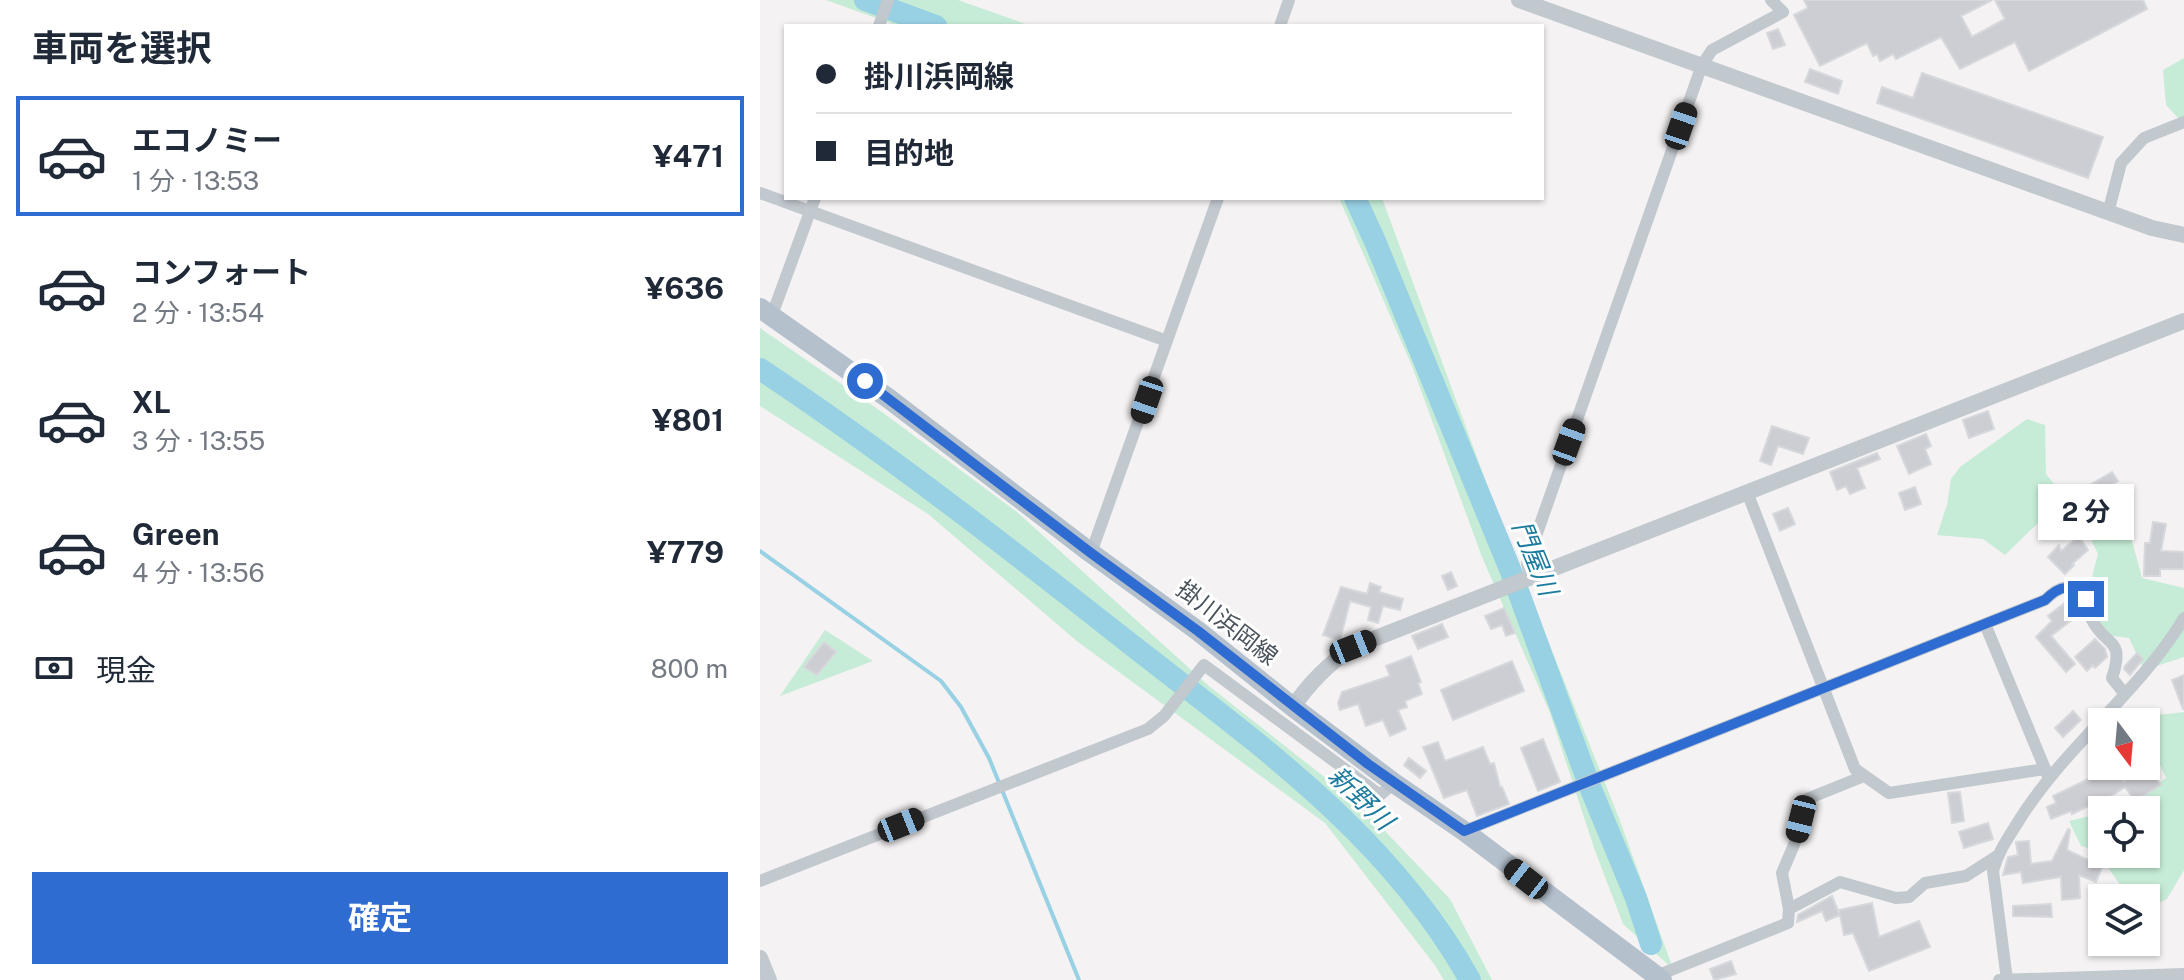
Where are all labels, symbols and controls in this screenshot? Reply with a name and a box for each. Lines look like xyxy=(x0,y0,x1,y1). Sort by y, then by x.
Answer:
text: 車両を選択 xyxy=(32,27,212,69)
text: 掛川浜岡線 xyxy=(864,58,1014,94)
car xyxy=(1662,99,1700,153)
icon: car xyxy=(36,120,108,192)
text: エコノミー xyxy=(132,122,282,158)
text: 目的地 xyxy=(864,135,954,171)
text: ¥471 xyxy=(653,138,724,174)
text: 1 分 · 13:53 xyxy=(132,165,259,196)
icon: car xyxy=(36,252,108,324)
text: コンフォート xyxy=(132,254,311,290)
text: ¥636 xyxy=(645,270,724,306)
text: 2 分 · 13:54 xyxy=(132,297,264,328)
route start xyxy=(847,363,883,399)
car xyxy=(1128,373,1166,427)
icon: car xyxy=(36,384,108,456)
text: XL xyxy=(132,384,171,420)
text: ¥801 xyxy=(652,402,724,438)
car xyxy=(1550,415,1588,469)
text: 3 分 · 13:55 xyxy=(132,425,265,456)
callout: 2 分 xyxy=(2038,483,2134,539)
text: 2 分 xyxy=(2062,496,2110,527)
icon: car xyxy=(36,516,108,588)
text: Green xyxy=(132,516,219,552)
water label: 門屋川 xyxy=(1506,516,1566,603)
text: ¥779 xyxy=(647,534,724,570)
text: 4 分 · 13:56 xyxy=(132,557,265,588)
street label: 掛川浜岡線 xyxy=(1172,574,1284,670)
route end xyxy=(2068,581,2104,617)
car xyxy=(1326,627,1380,667)
icon: cash xyxy=(32,646,76,690)
text: 現金 xyxy=(96,652,156,688)
text: 800 m xyxy=(651,653,728,684)
north arrow xyxy=(2088,708,2160,780)
map controls xyxy=(2088,708,2160,956)
water label: 新野川 xyxy=(1323,759,1402,838)
car xyxy=(1784,793,1818,845)
button: locate xyxy=(2088,796,2160,868)
car xyxy=(874,805,928,845)
car xyxy=(1500,855,1552,903)
button: 確定 xyxy=(32,872,728,964)
button: layers xyxy=(2088,884,2160,956)

